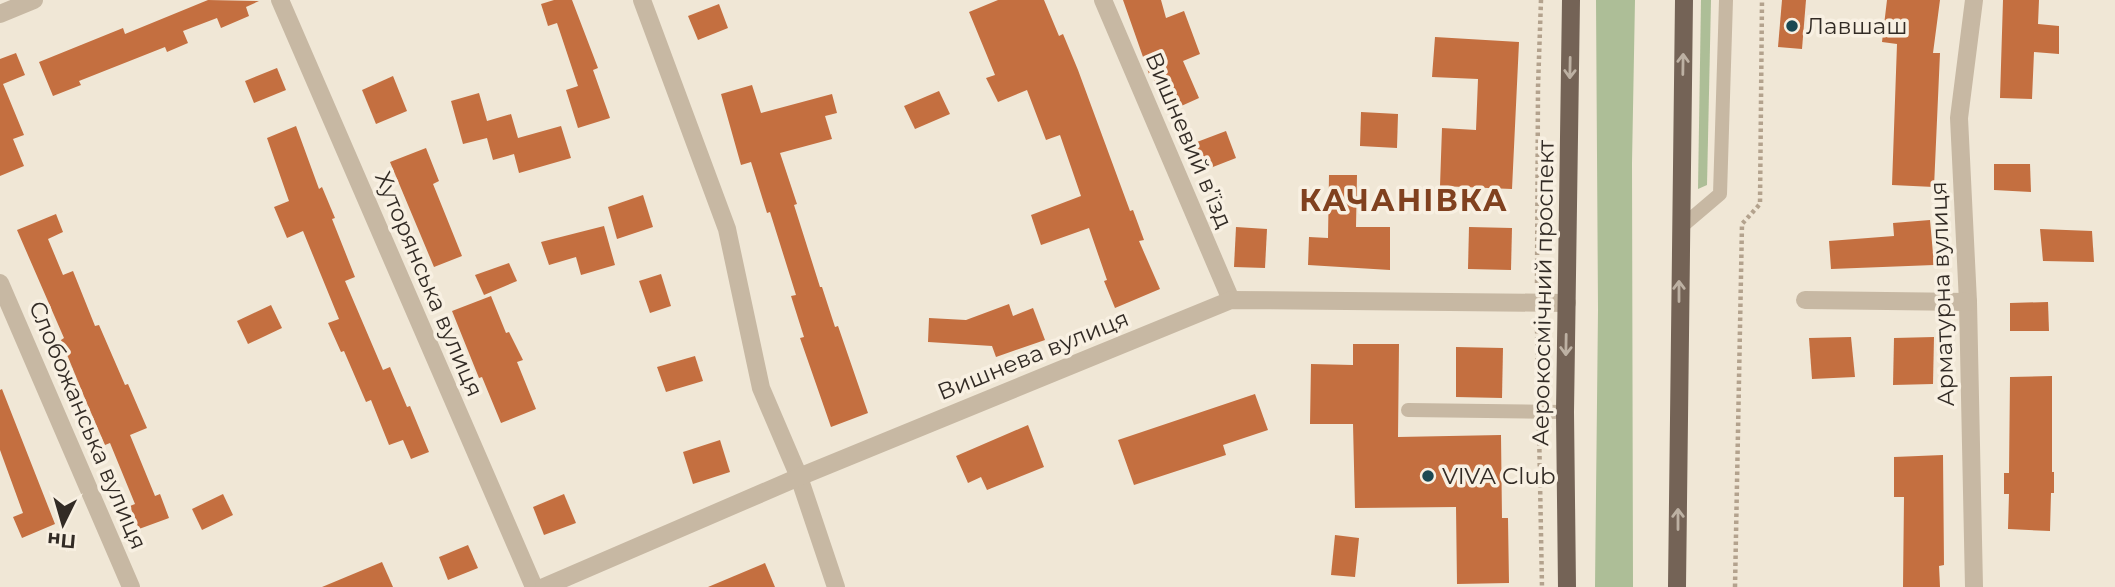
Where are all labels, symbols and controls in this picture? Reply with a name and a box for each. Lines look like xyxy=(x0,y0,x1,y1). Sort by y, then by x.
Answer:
place label: Лавшаш xyxy=(1806,12,1908,40)
marker: Лавшаш xyxy=(1784,18,1800,34)
street label: Вишневий в’їзд xyxy=(1139,48,1239,232)
one-way arrow xyxy=(1676,53,1690,76)
one-way arrow xyxy=(1563,56,1577,79)
street label: Аерокосмічний проспект xyxy=(1526,140,1560,446)
street label: Хуторянська вулиця xyxy=(369,167,489,401)
street label: Арматурна вулиця xyxy=(1924,181,1960,407)
district label: КАЧАНІВКА xyxy=(1299,182,1509,219)
one-way arrow xyxy=(1672,280,1686,303)
street label: Слобожанська вулиця xyxy=(23,297,153,553)
street label: Вишнева вулиця xyxy=(933,304,1133,406)
one-way arrow xyxy=(1560,333,1573,356)
place label: VIVA Club xyxy=(1442,462,1556,490)
marker: VIVA Club xyxy=(1420,468,1436,484)
north arrow xyxy=(28,489,98,559)
one-way arrow xyxy=(1671,508,1685,531)
text: Пн xyxy=(46,528,77,553)

